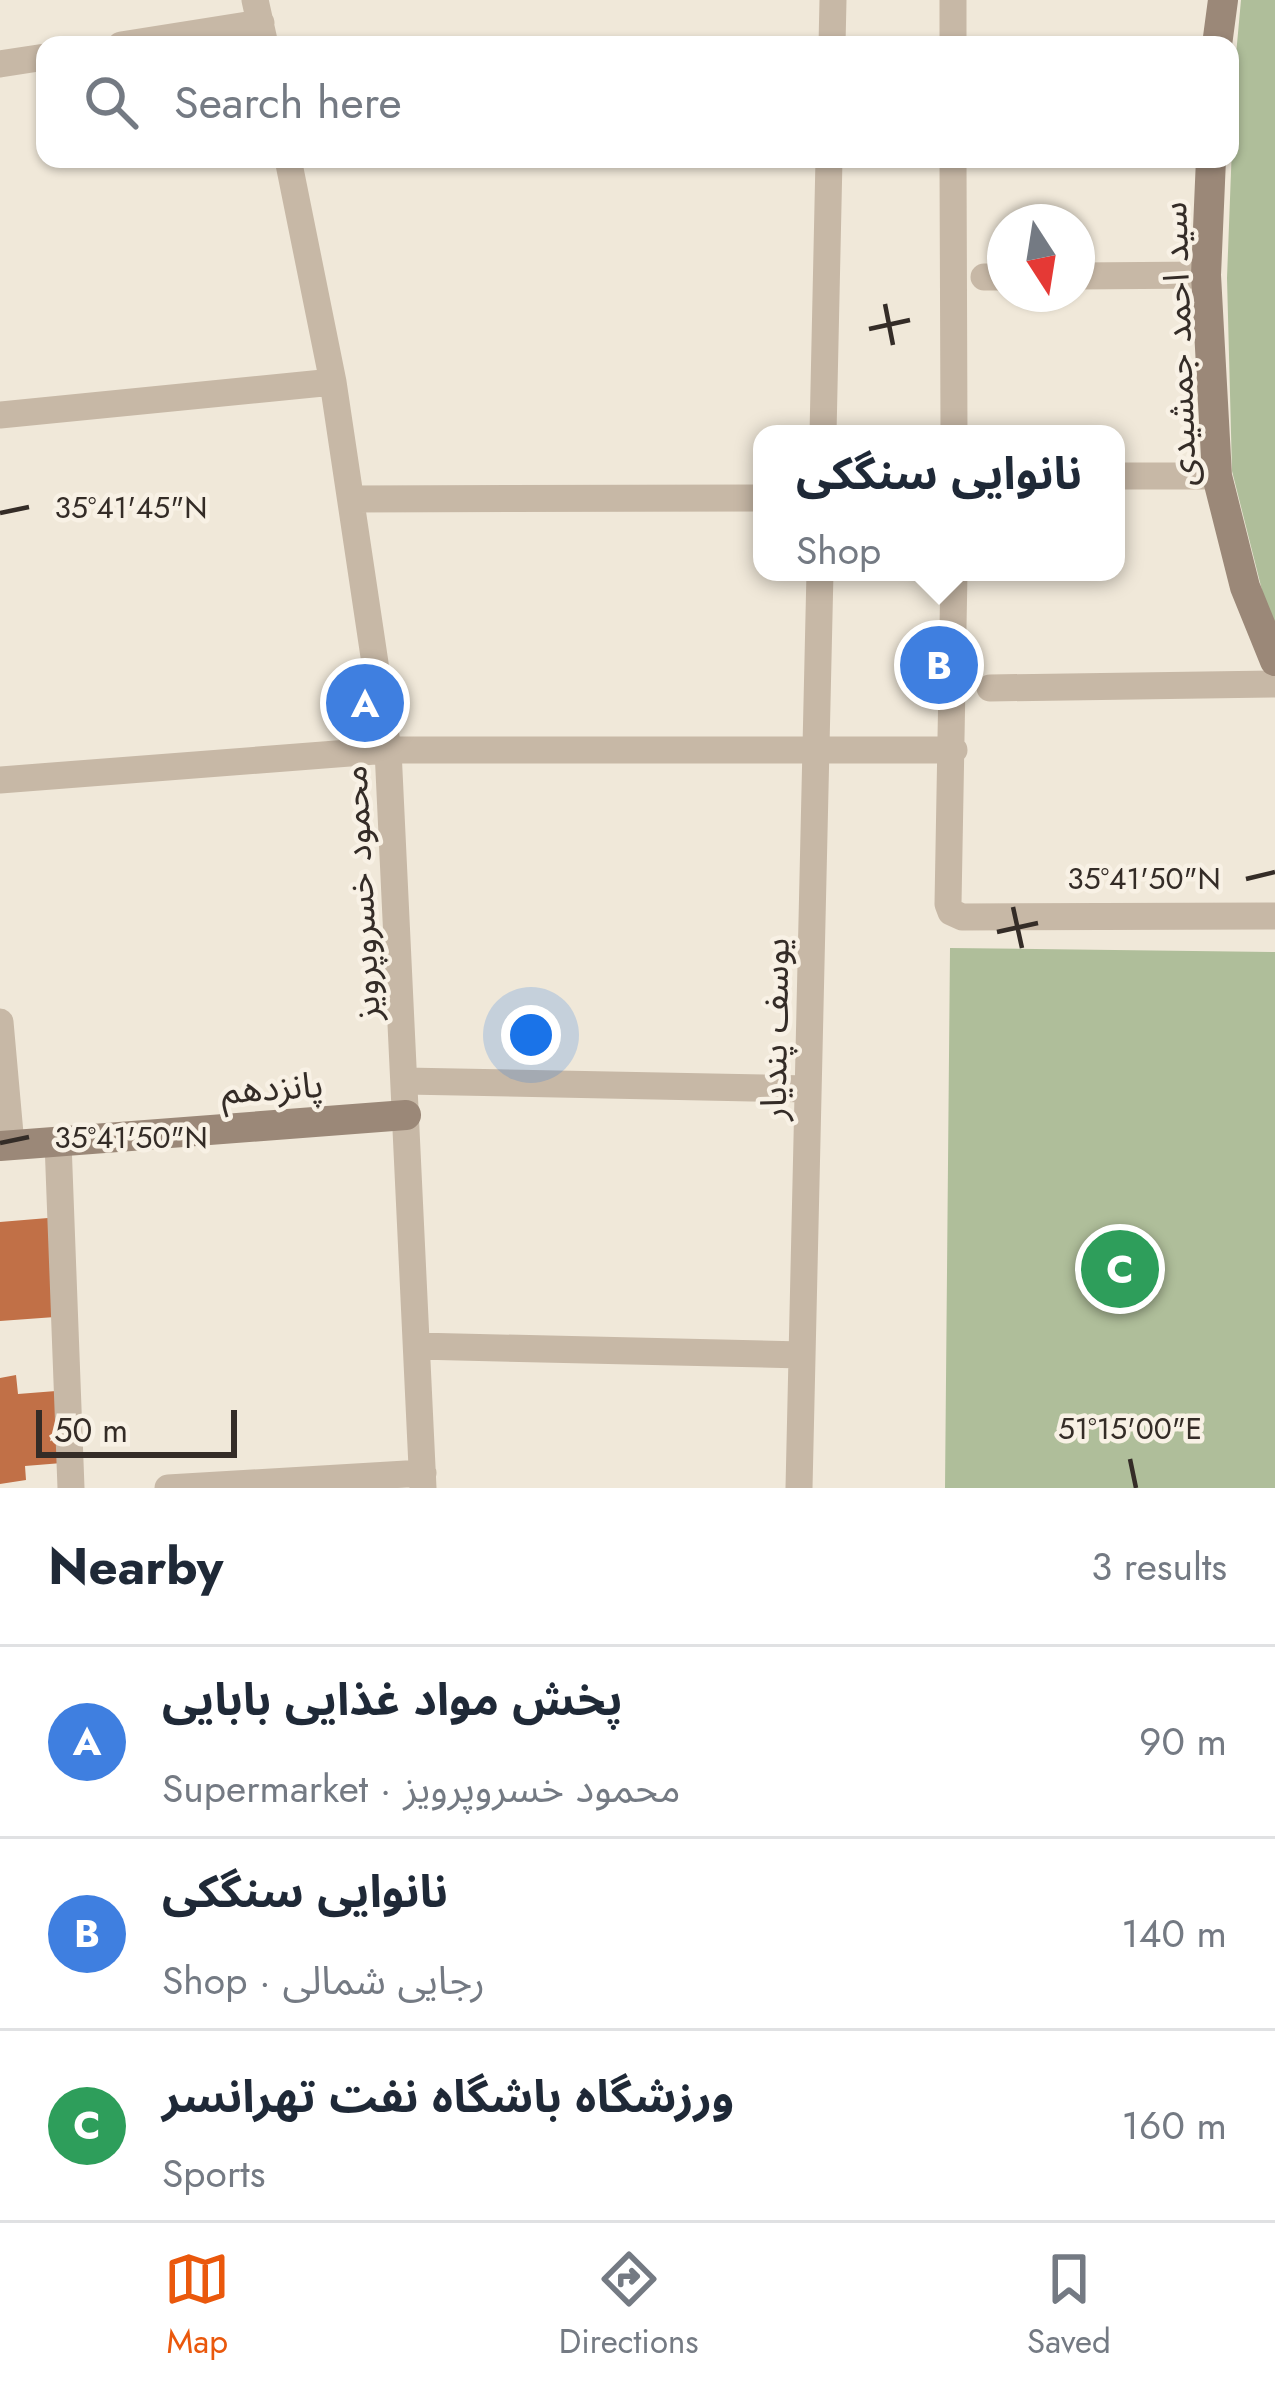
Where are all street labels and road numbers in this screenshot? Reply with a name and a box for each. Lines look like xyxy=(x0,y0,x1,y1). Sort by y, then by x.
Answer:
street label: سید احمد جمشیدی xyxy=(1147,201,1209,487)
street label: محمود خسروپرویز xyxy=(327,764,393,1023)
street label: یوسف پندیار xyxy=(746,937,802,1122)
street label: پانزدهم xyxy=(219,1057,325,1118)

